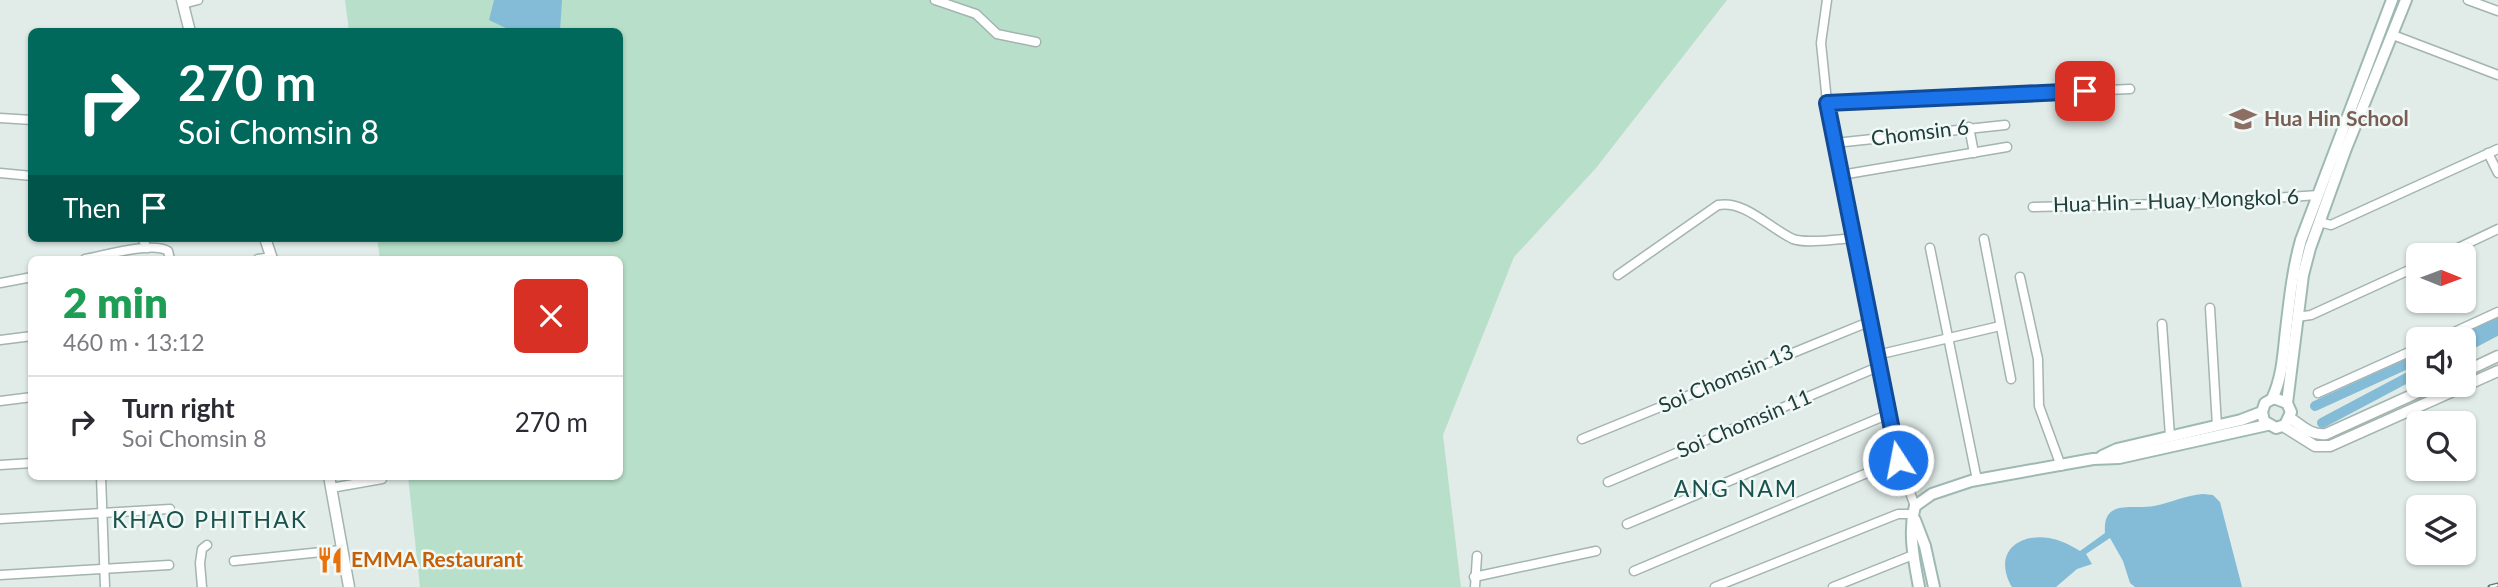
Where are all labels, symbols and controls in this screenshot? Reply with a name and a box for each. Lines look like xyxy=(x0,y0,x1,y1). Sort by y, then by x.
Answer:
text: 270 m xyxy=(178,53,316,111)
icon: right xyxy=(63,56,154,147)
pin xyxy=(2055,61,2115,121)
icon: arrive xyxy=(2066,72,2104,110)
school or university icon: Hua Hin School xyxy=(2228,104,2258,134)
place label: Hua Hin School xyxy=(2264,105,2409,130)
text: Soi Chomsin 8 xyxy=(178,112,379,151)
street label: Chomsin 6 xyxy=(1869,113,1970,150)
street label: Hua Hin - Huay Mongkol 6 xyxy=(2052,183,2299,216)
icon: arrive xyxy=(135,189,173,227)
text: Then xyxy=(63,192,121,224)
north arrow xyxy=(2406,243,2476,313)
map controls xyxy=(2406,243,2476,565)
text: 2 min xyxy=(63,277,168,327)
button: close xyxy=(514,279,588,353)
button: sound xyxy=(2406,327,2476,397)
text: 460 m · 13:12 xyxy=(63,328,205,356)
street label: Soi Chomsin 13 xyxy=(1654,338,1797,417)
street label: Soi Chomsin 11 xyxy=(1672,383,1815,462)
text: Turn right xyxy=(122,392,235,424)
icon: right xyxy=(63,403,101,441)
text: 270 m xyxy=(515,406,588,438)
button: search xyxy=(2406,411,2476,481)
position arrow xyxy=(1861,423,1935,497)
text: Soi Chomsin 8 xyxy=(122,424,267,452)
district label: ANG NAM xyxy=(1674,474,1798,502)
button: layers xyxy=(2406,495,2476,565)
district label: KHAO PHITHAK xyxy=(112,505,308,533)
restaurant icon: EMMA Restaurant xyxy=(315,545,345,575)
place label: EMMA Restaurant xyxy=(351,546,523,571)

